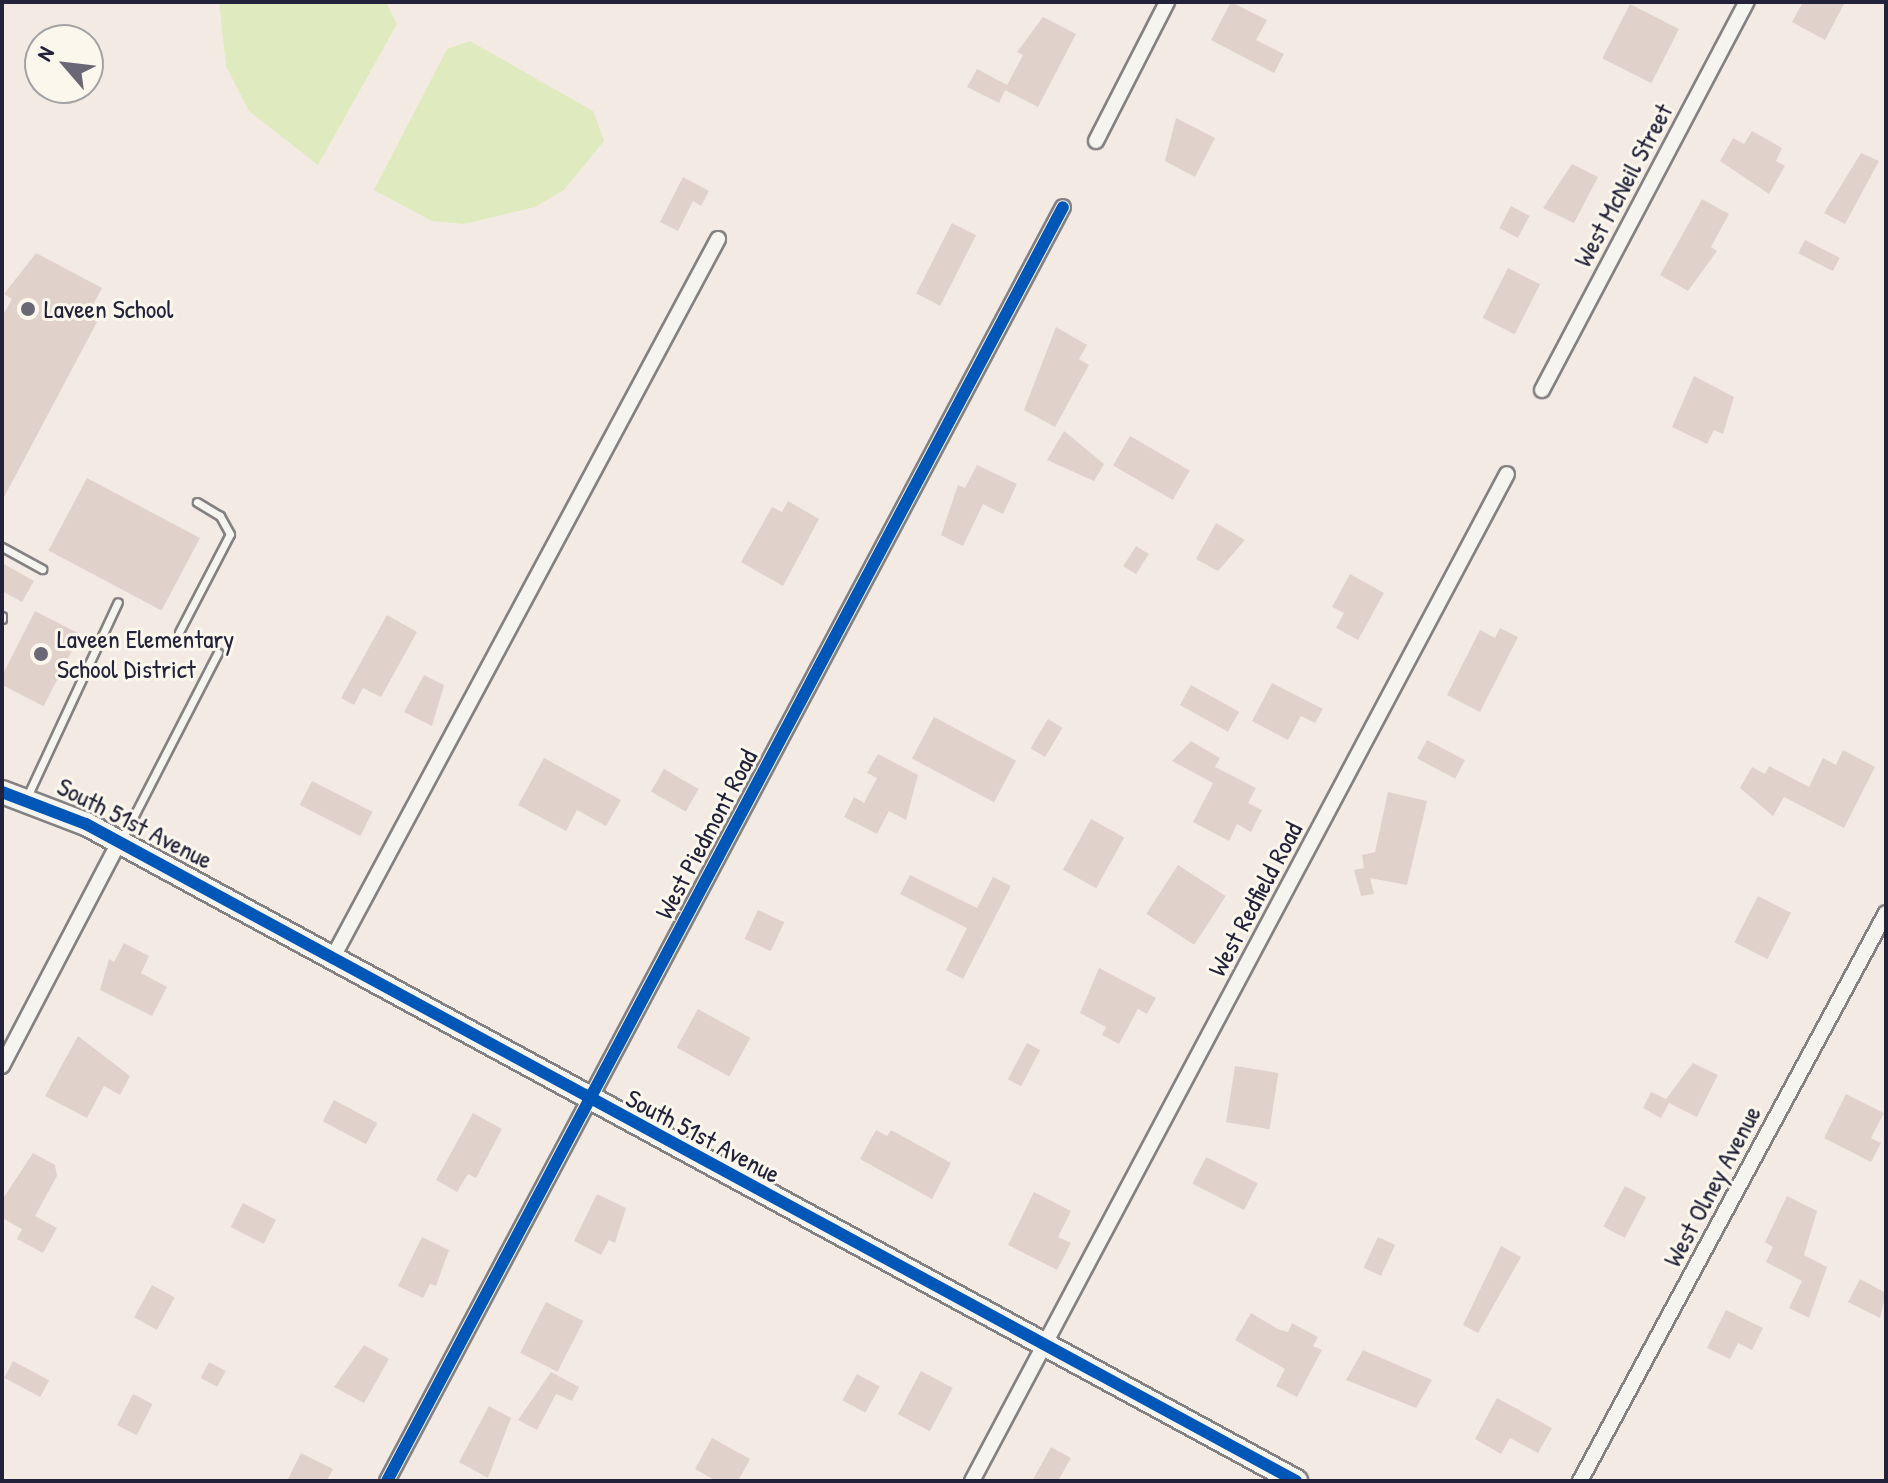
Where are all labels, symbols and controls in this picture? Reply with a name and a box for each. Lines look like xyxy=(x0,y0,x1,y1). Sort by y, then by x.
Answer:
north arrow xyxy=(24,24,104,104)
text: N xyxy=(29,41,61,66)
street label: West McNeil Street xyxy=(1567,98,1679,272)
place label: Laveen School xyxy=(44,293,174,325)
marker: Laveen School xyxy=(19,300,37,318)
place label: Laveen Elementary School District xyxy=(57,623,234,684)
marker: Laveen Elementary School District xyxy=(32,645,50,663)
street label: West Piedmont Road xyxy=(648,744,764,924)
street label: South 51st Avenue xyxy=(52,771,218,875)
street label: West Redfield Road xyxy=(1201,817,1309,981)
street label: South 51st Avenue xyxy=(621,1082,785,1190)
street label: West Olney Avenue xyxy=(1657,1100,1767,1272)

